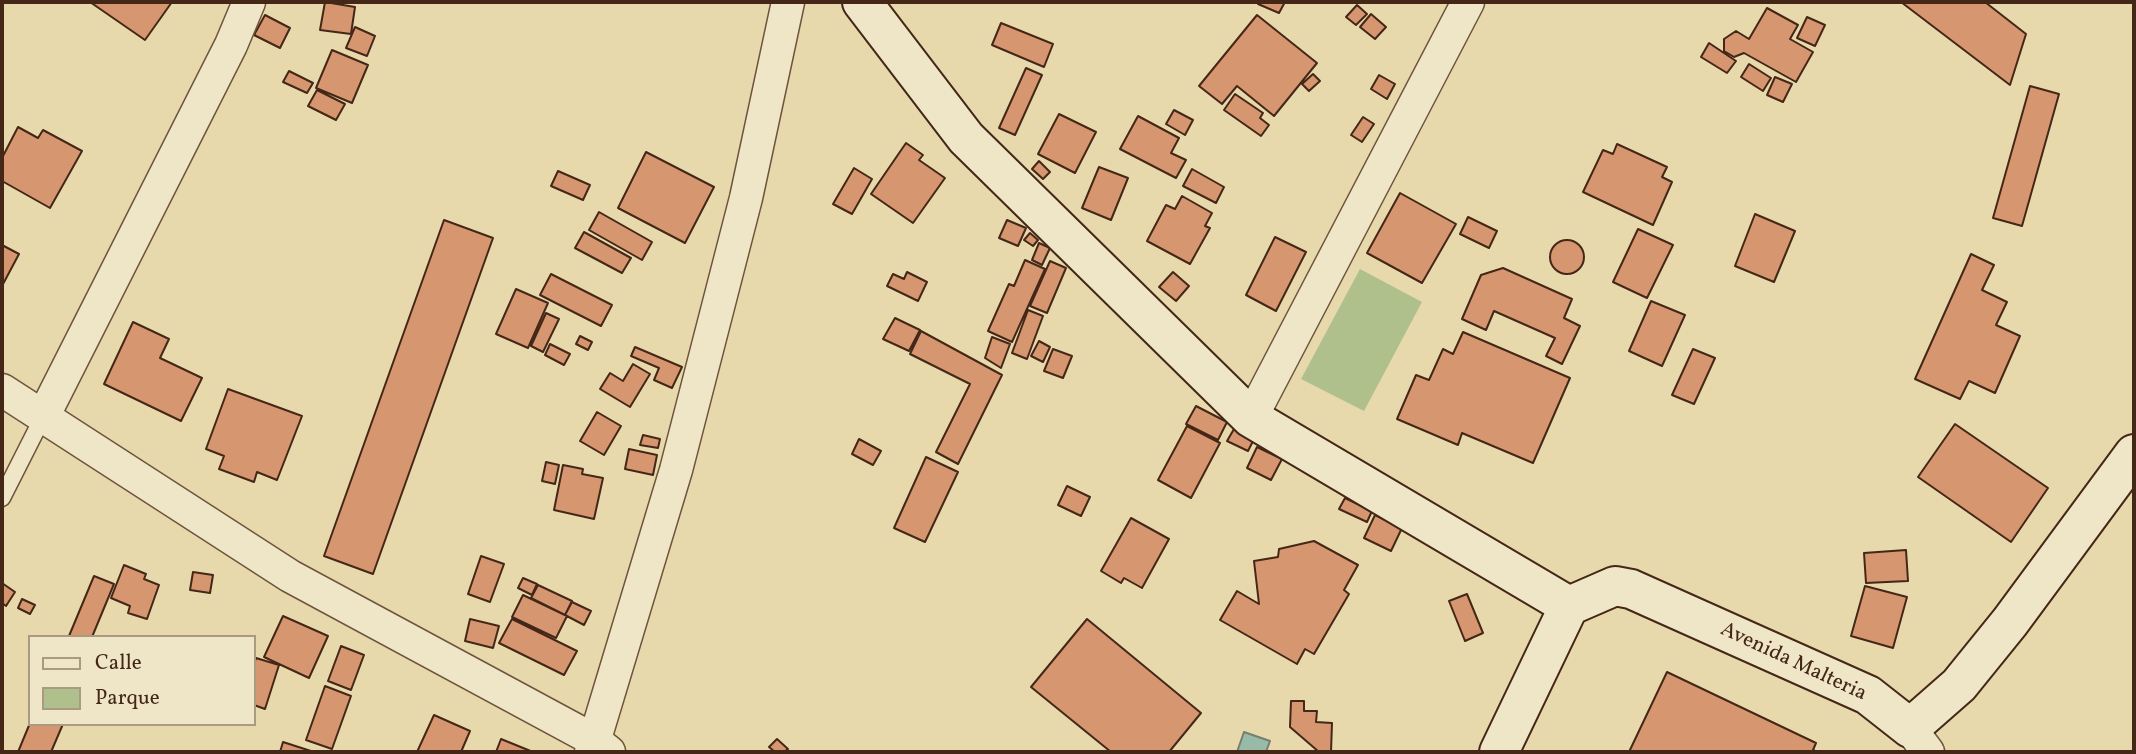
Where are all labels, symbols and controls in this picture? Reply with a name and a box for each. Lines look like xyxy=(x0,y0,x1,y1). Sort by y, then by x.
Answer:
street label: Avenida Malteria xyxy=(1716,618,1870,708)
legend xyxy=(28,635,256,726)
text: Calle xyxy=(95,649,142,678)
text: Parque xyxy=(95,684,160,713)

